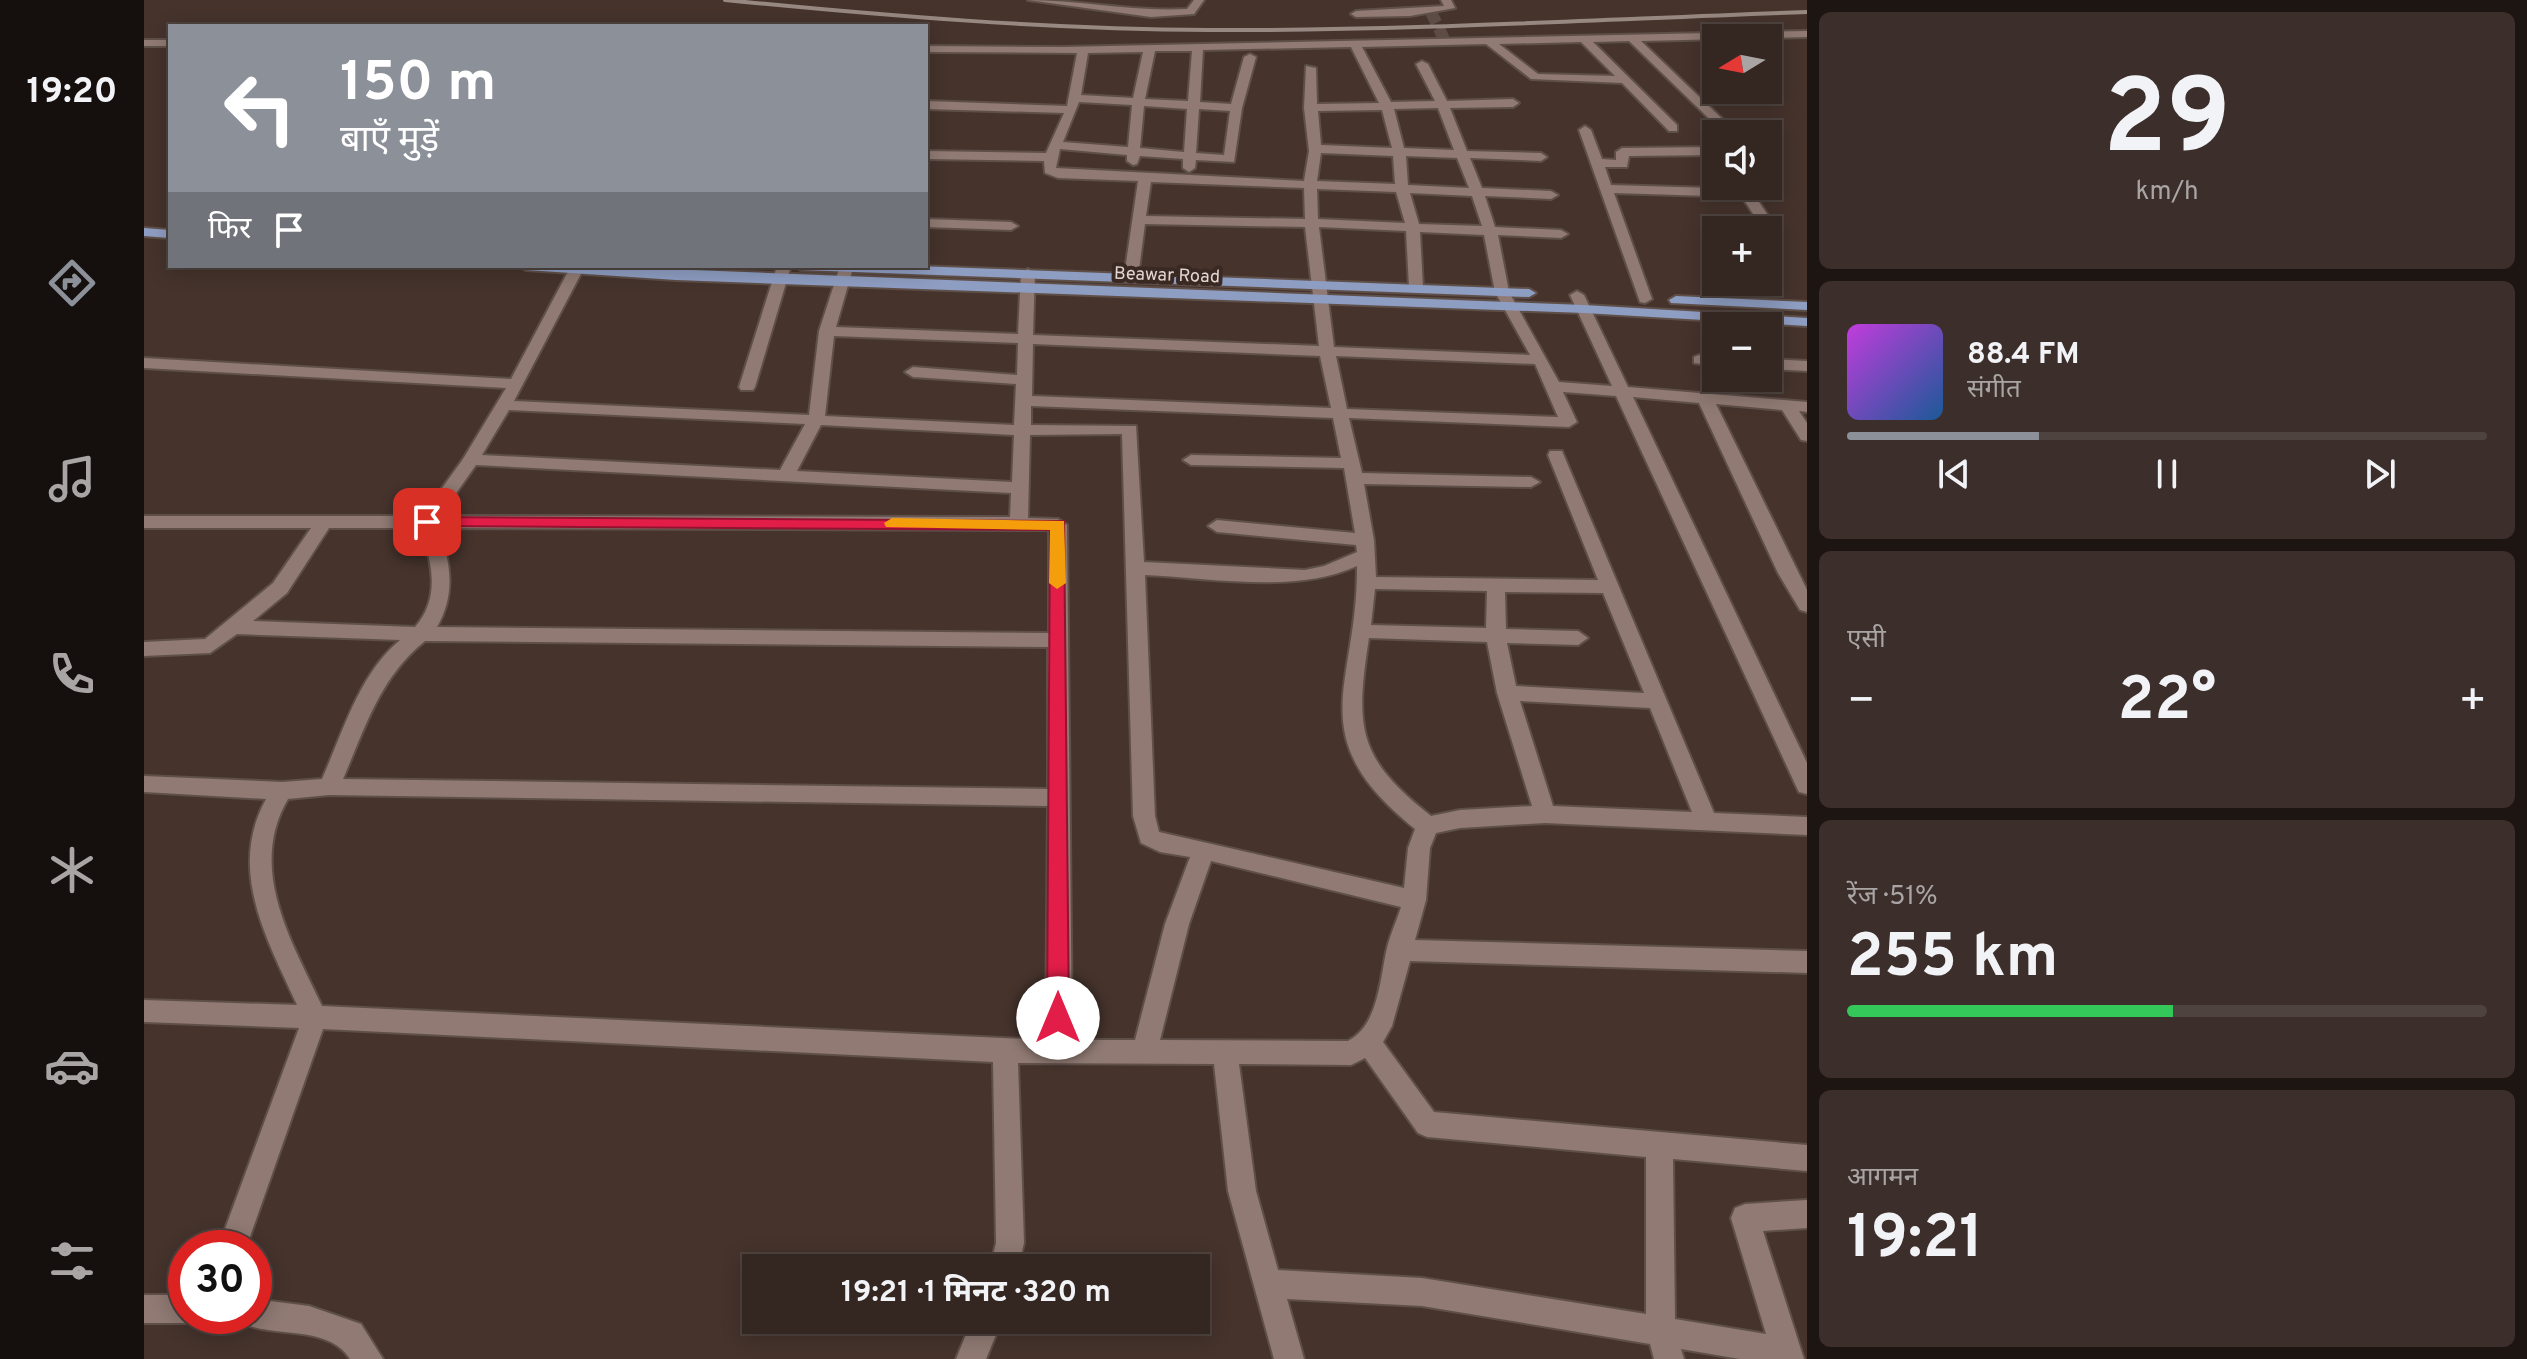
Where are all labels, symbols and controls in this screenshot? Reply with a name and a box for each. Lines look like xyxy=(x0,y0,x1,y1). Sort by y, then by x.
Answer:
north arrow xyxy=(1702,24,1782,104)
map controls xyxy=(1702,24,1782,392)
text: 150 m xyxy=(340,50,496,120)
icon: left xyxy=(208,56,312,160)
text: 29 xyxy=(2103,58,2231,190)
text: 19:20 xyxy=(27,70,117,116)
text: बाएँ मुड़ें xyxy=(340,119,439,165)
button: sound xyxy=(1702,120,1782,200)
text: km/h xyxy=(2135,176,2199,209)
icon: arrive xyxy=(267,208,311,252)
text: फिर xyxy=(208,212,251,249)
button: + xyxy=(1702,216,1782,296)
icon: directions xyxy=(44,255,100,311)
street label: Beawar Road xyxy=(1114,263,1220,289)
button: − xyxy=(1702,312,1782,392)
text: 88.4 FM xyxy=(1967,337,2080,374)
text: संगीत xyxy=(1967,374,2021,407)
icon: music xyxy=(44,451,100,507)
icon: previous xyxy=(1932,452,1976,496)
icon: pause xyxy=(2145,452,2189,496)
icon: next xyxy=(2358,452,2402,496)
pin xyxy=(393,488,461,556)
icon: arrive xyxy=(405,500,449,544)
text: एसी xyxy=(1847,624,1886,657)
icon: phone xyxy=(44,646,100,702)
text: 22° xyxy=(2118,665,2216,741)
text: − xyxy=(1847,675,1875,731)
text: + xyxy=(2459,675,2487,731)
icon: climate xyxy=(44,842,100,898)
text: रेंज · 51% xyxy=(1847,881,1938,914)
text: 255 km xyxy=(1847,922,2058,998)
position arrow xyxy=(1016,976,1100,1060)
icon: car xyxy=(44,1038,100,1094)
text: आगमन xyxy=(1847,1162,1918,1195)
text: 19:21 xyxy=(1847,1203,1983,1279)
speed limit sign: 30 xyxy=(168,1230,272,1334)
icon: filters xyxy=(44,1233,100,1289)
text: 19:21 · 1 मिनट · 320 m xyxy=(841,1275,1111,1312)

